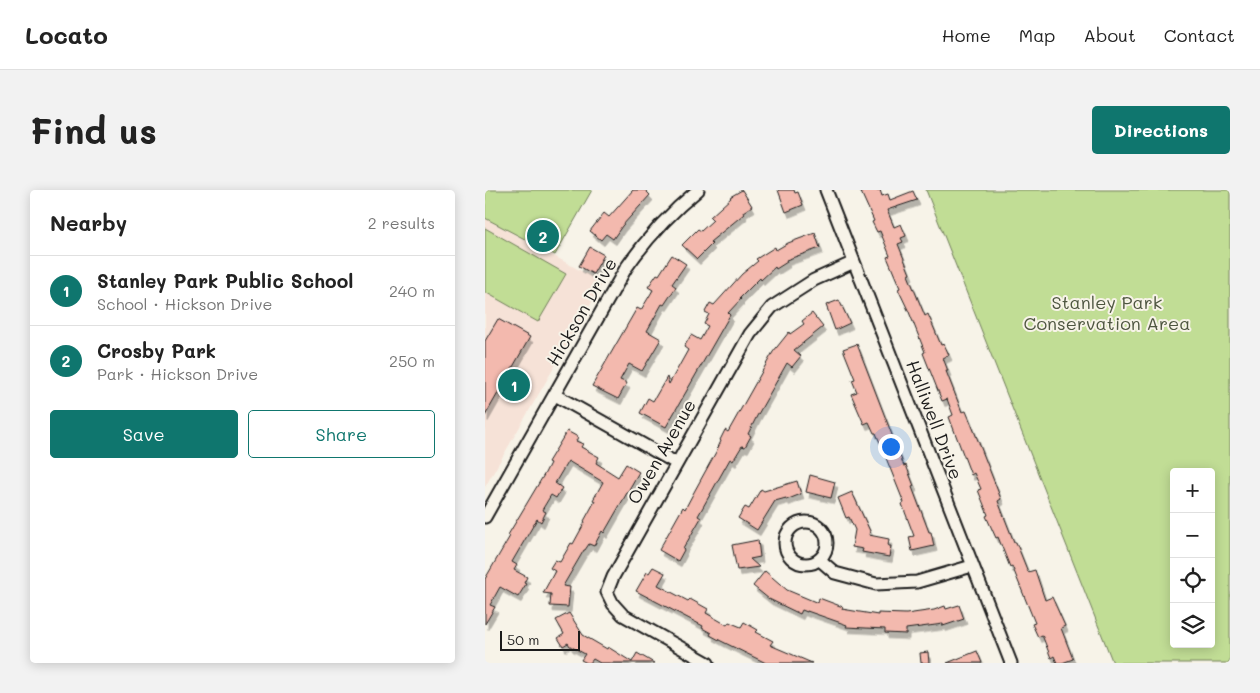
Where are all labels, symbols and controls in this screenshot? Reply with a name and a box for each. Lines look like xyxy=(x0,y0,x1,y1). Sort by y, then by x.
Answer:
text: Locato xyxy=(25,19,108,50)
text: Home xyxy=(942,23,991,47)
text: Map xyxy=(1019,23,1055,47)
text: About xyxy=(1083,23,1136,47)
text: Contact xyxy=(1164,23,1235,47)
button: Directions xyxy=(1092,106,1230,154)
text: Find us xyxy=(30,107,157,153)
text: Nearby xyxy=(50,209,127,236)
text: 2 results xyxy=(368,212,435,233)
pin: 2 xyxy=(527,217,559,255)
street label: Hickson Drive xyxy=(540,253,622,370)
text: Stanley Park Public School xyxy=(97,268,353,293)
text: 1 xyxy=(62,280,70,301)
text: 240 m xyxy=(389,280,435,301)
park label: Stanley Park Conservation Area xyxy=(1024,290,1190,335)
text: School · Hickson Drive xyxy=(97,293,272,314)
text: Crosby Park xyxy=(97,338,216,363)
text: 2 xyxy=(62,350,70,371)
text: 250 m xyxy=(389,350,435,371)
street label: Halliwell Drive xyxy=(901,356,969,483)
text: Park · Hickson Drive xyxy=(97,363,258,384)
pin: 1 xyxy=(498,366,530,404)
street label: Owen Avenue xyxy=(621,395,701,508)
button: Save xyxy=(50,410,238,458)
button: Share xyxy=(248,410,435,458)
your location xyxy=(878,434,904,460)
map controls xyxy=(1170,468,1215,648)
button: + xyxy=(1170,468,1215,513)
button: − xyxy=(1170,513,1215,558)
button: locate xyxy=(1170,558,1215,603)
button: layers xyxy=(1170,603,1215,648)
scale bar xyxy=(500,628,580,651)
text: 50 m xyxy=(507,630,539,649)

